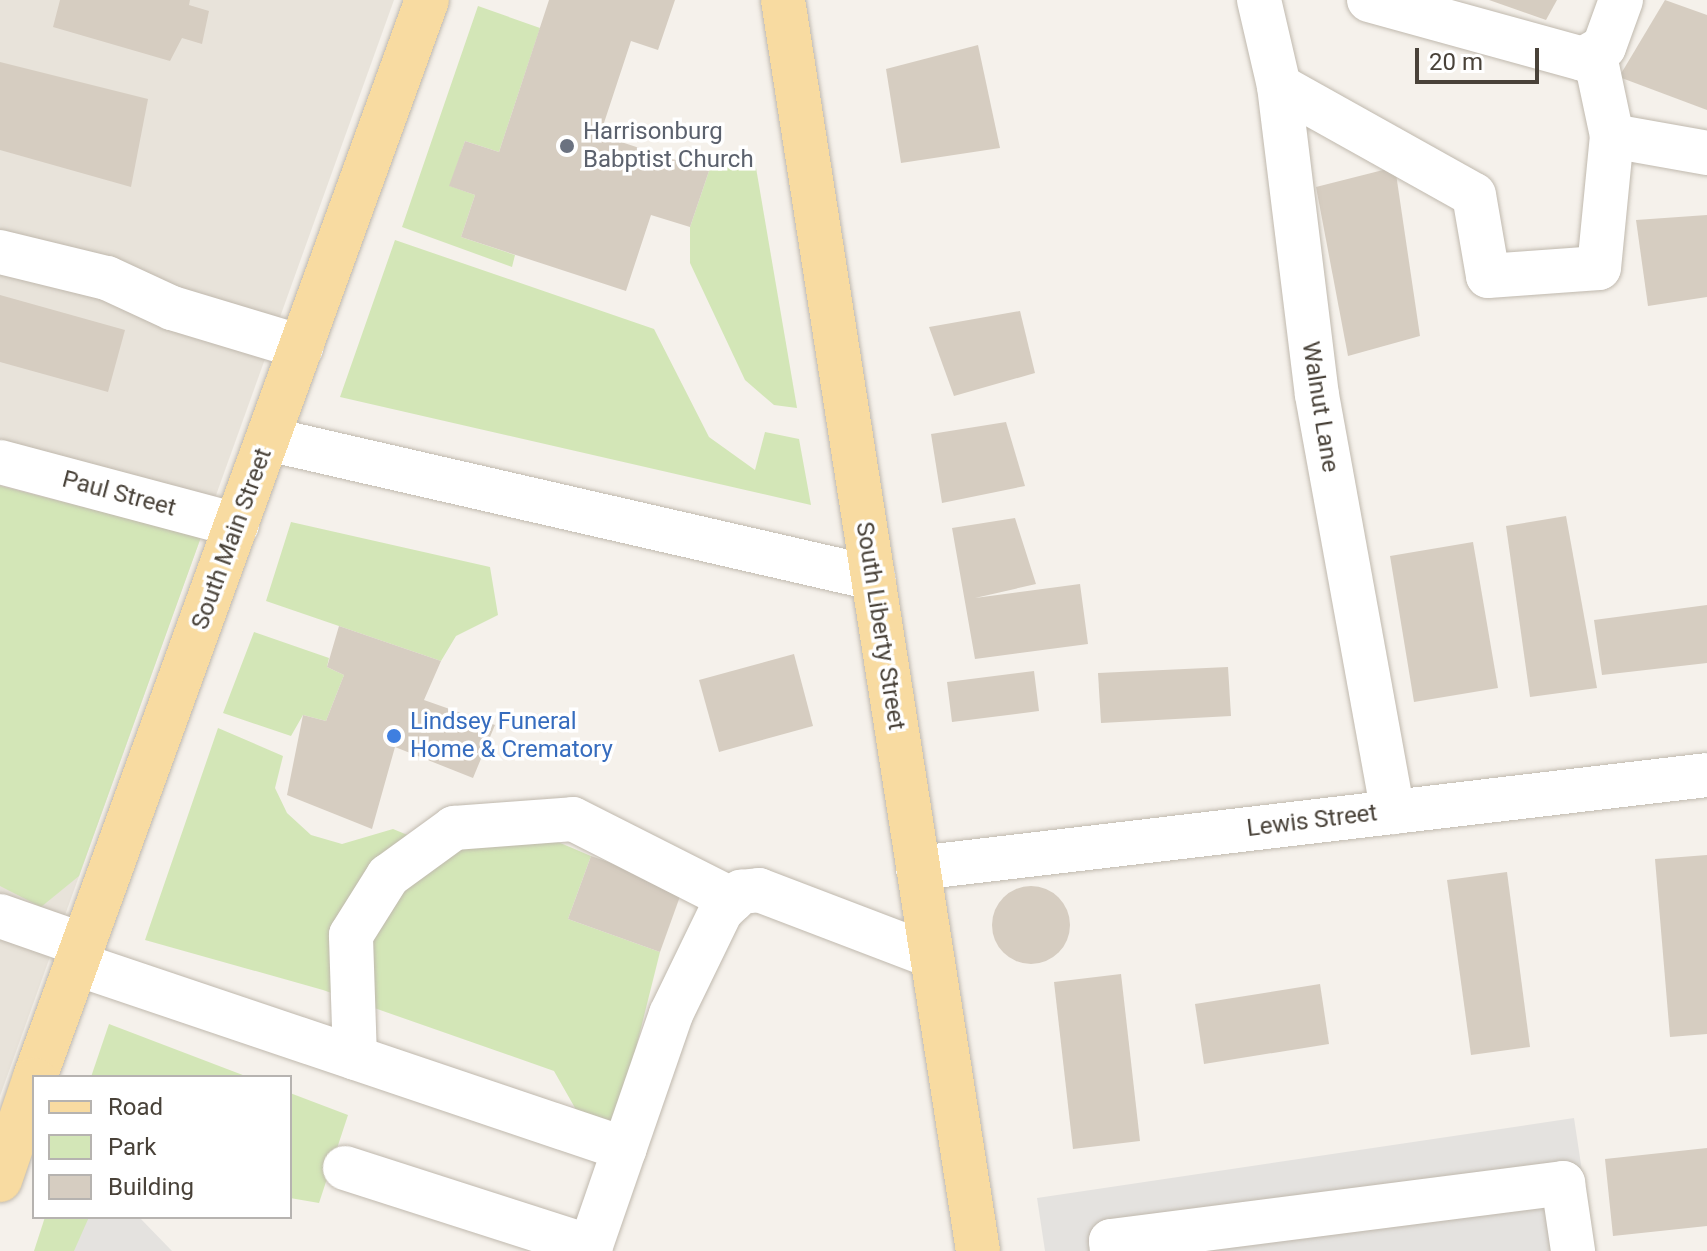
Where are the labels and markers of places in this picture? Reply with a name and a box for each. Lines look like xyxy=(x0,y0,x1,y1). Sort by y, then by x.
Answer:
place label: Harrisonburg Babptist Church xyxy=(583,118,754,174)
marker: Harrisonburg Babptist Church xyxy=(558,137,576,155)
place label: Lindsey Funeral Home & Crematory xyxy=(410,708,613,764)
marker: Lindsey Funeral Home & Crematory xyxy=(385,727,403,745)

